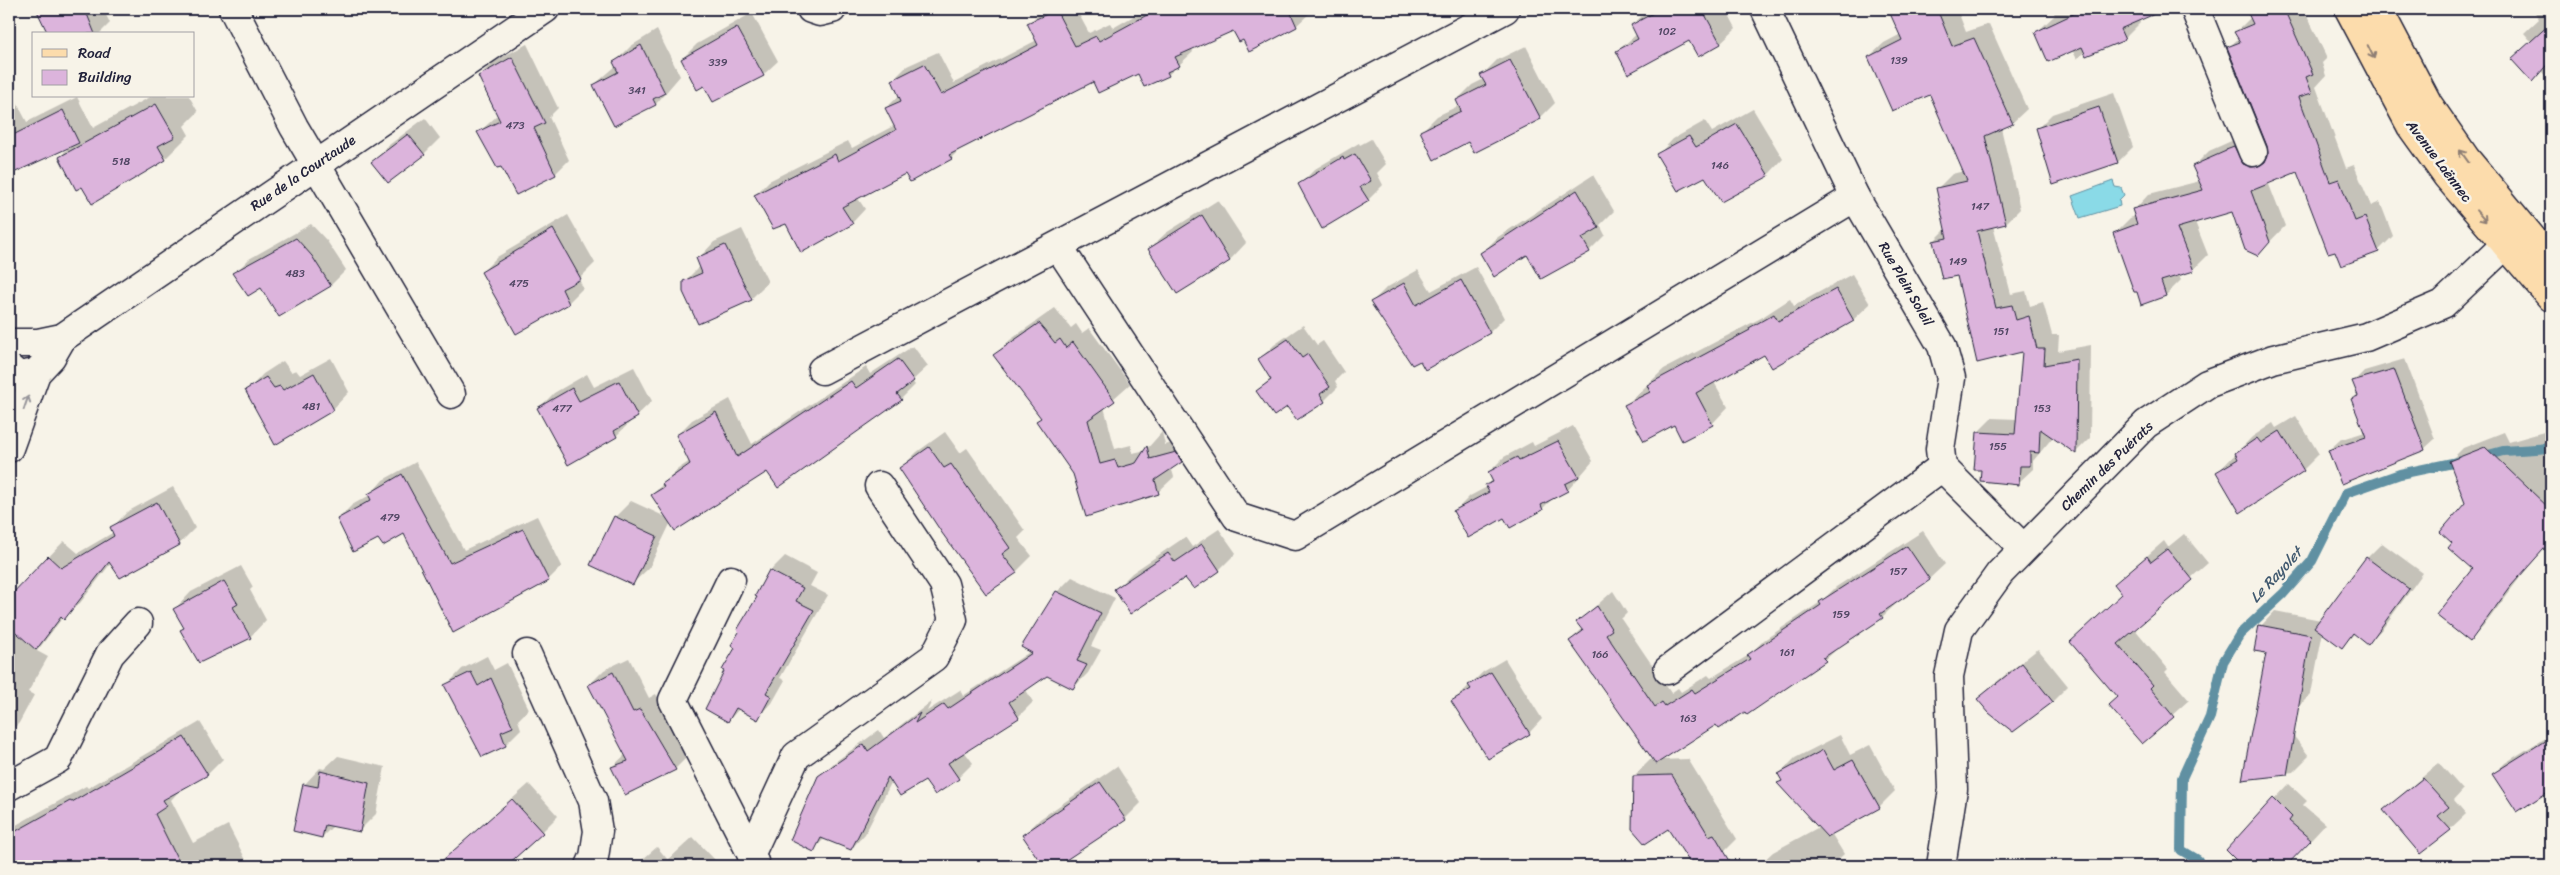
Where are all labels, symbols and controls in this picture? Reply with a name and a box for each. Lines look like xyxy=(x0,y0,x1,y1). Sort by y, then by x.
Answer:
house number: 102 xyxy=(1658,22,1677,41)
legend xyxy=(32,32,195,98)
text: Road xyxy=(78,40,111,66)
one-way arrow xyxy=(2366,45,2376,60)
house number: 139 xyxy=(1890,51,1908,70)
house number: 339 xyxy=(709,53,728,72)
text: Building xyxy=(78,64,132,90)
house number: 341 xyxy=(628,81,646,100)
street label: Avenue Laënnec xyxy=(2399,113,2479,208)
house number: 473 xyxy=(505,116,525,135)
street label: Rue de la Courtaude xyxy=(245,128,361,218)
one-way arrow xyxy=(2459,150,2470,163)
house number: 518 xyxy=(112,152,130,171)
house number: 146 xyxy=(1711,156,1729,175)
house number: 147 xyxy=(1971,197,1990,216)
one-way arrow xyxy=(2475,209,2486,222)
street label: Rue Plein Soleil xyxy=(1872,237,1941,332)
house number: 149 xyxy=(1949,252,1967,271)
house number: 483 xyxy=(285,264,305,283)
house number: 475 xyxy=(509,274,529,293)
house number: 151 xyxy=(1993,322,2009,341)
one-way arrow xyxy=(22,396,31,411)
house number: 481 xyxy=(302,397,320,416)
house number: 477 xyxy=(552,399,572,418)
house number: 153 xyxy=(2033,399,2051,418)
street label: Chemin des Puérats xyxy=(2054,414,2160,517)
house number: 155 xyxy=(1989,437,2007,456)
house number: 479 xyxy=(380,508,400,527)
water label: Le Rayolet xyxy=(2243,539,2311,609)
house number: 157 xyxy=(1889,562,1908,581)
house number: 159 xyxy=(1832,605,1850,624)
house number: 161 xyxy=(1779,643,1795,662)
house number: 166 xyxy=(1591,645,1609,664)
house number: 163 xyxy=(1679,709,1697,728)

